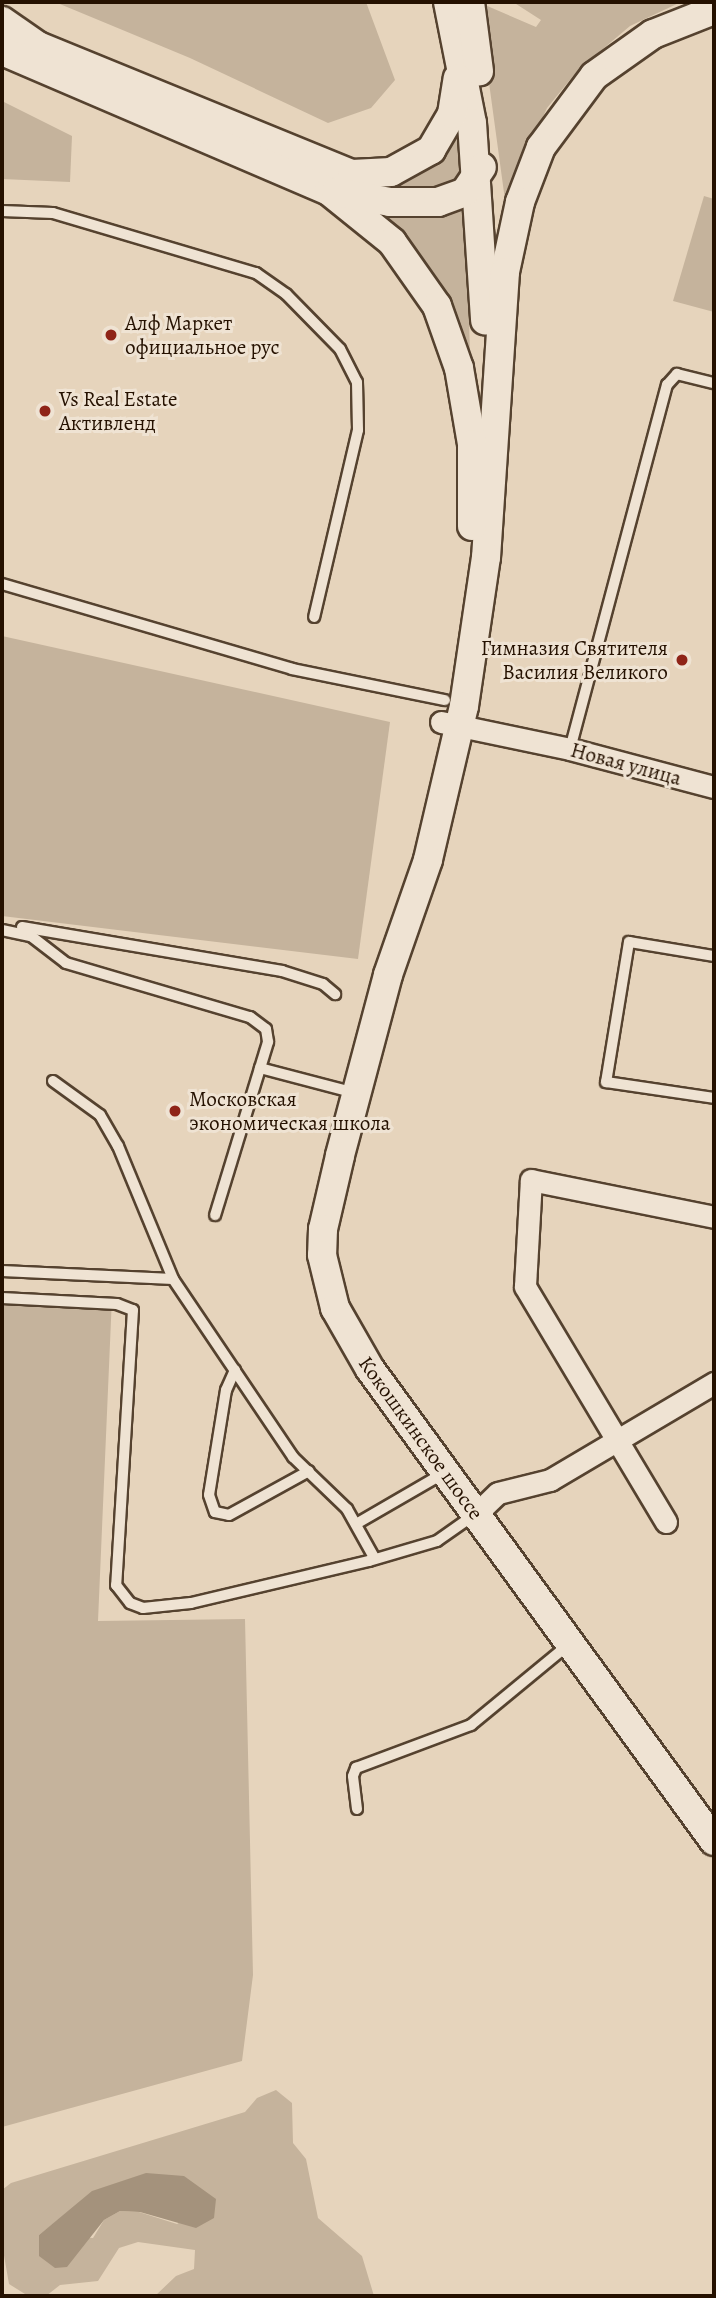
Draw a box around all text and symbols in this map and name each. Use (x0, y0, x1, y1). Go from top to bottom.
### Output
place label: Алф Маркет официальное рус (125, 310, 280, 360)
marker: Алф Маркет официальное рус (103, 327, 119, 343)
place label: Vs Real Estate Активленд (59, 386, 178, 436)
marker: Vs Real Estate Активленд (37, 403, 53, 419)
place label: Гимназия Святителя Василия Великого (481, 635, 668, 685)
marker: Гимназия Святителя Василия Великого (674, 652, 690, 668)
street label: Новая улица (568, 737, 684, 791)
place label: Московская экономическая школа (189, 1086, 391, 1136)
marker: Московская экономическая школа (167, 1103, 183, 1119)
street label: Кокошкинское шоссе (353, 1351, 489, 1525)

